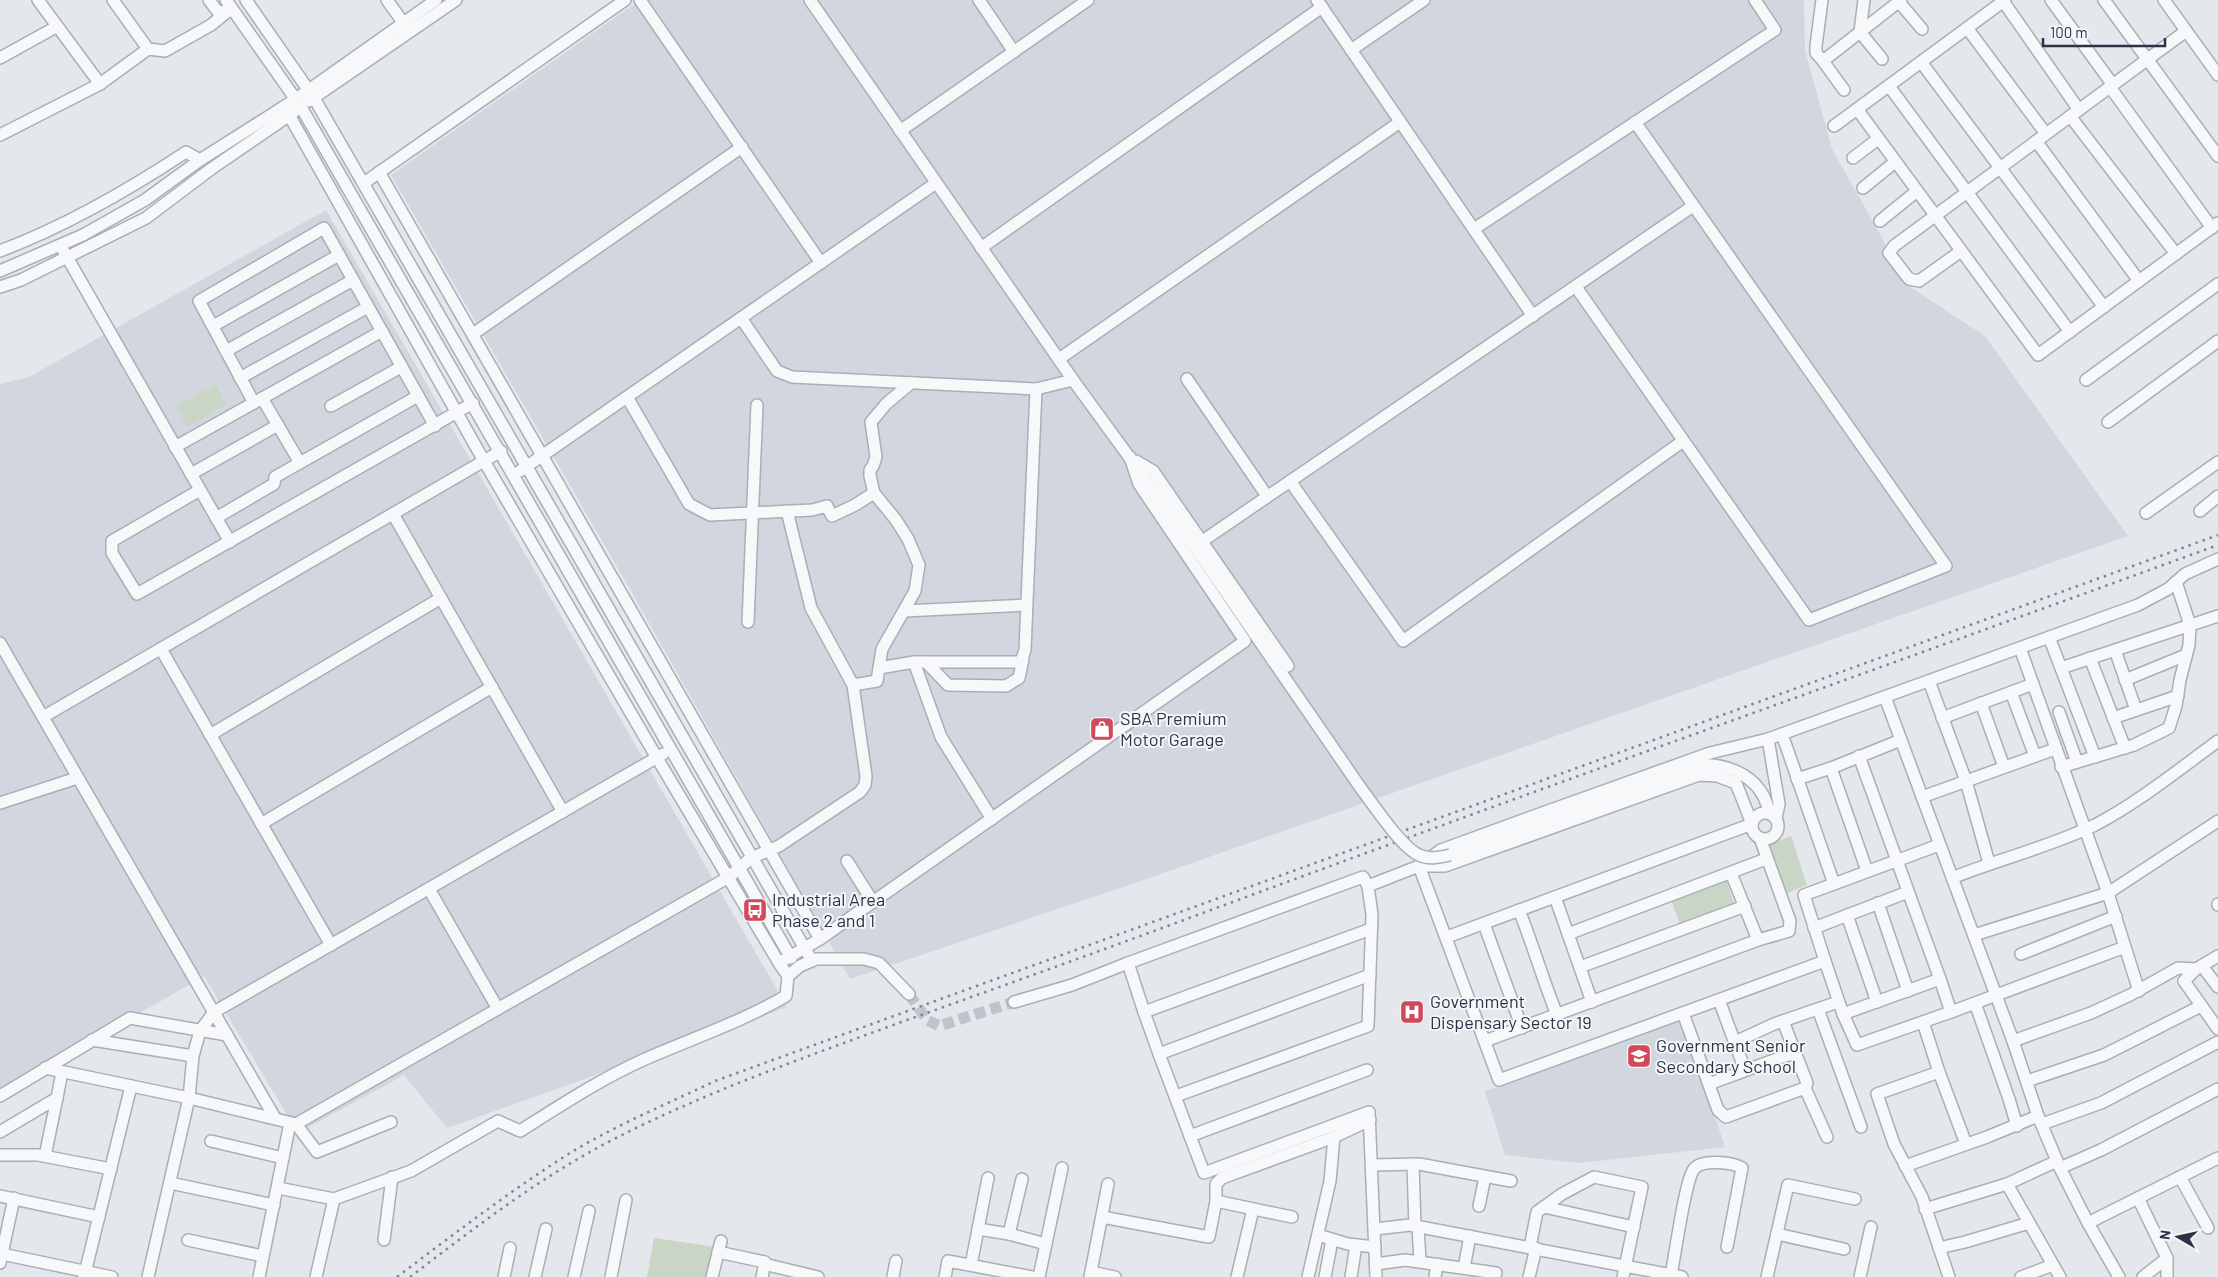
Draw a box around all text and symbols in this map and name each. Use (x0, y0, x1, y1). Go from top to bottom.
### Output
scale bar (2043, 15, 2166, 47)
text: 100 m (2050, 23, 2088, 41)
place label: SBA Premium Motor Garage (1120, 707, 1227, 750)
shop icon: SBA Premium Motor Garage (1089, 716, 1115, 742)
place label: Industrial Area Phase 2 and 1 (772, 888, 885, 931)
bus stop icon: Industrial Area Phase 2 and 1 (742, 897, 768, 923)
place label: Government Dispensary Sector 19 (1430, 990, 1592, 1033)
hospital icon: Government Dispensary Sector 19 (1399, 999, 1425, 1025)
place label: Government Senior Secondary School (1656, 1034, 1806, 1077)
school or university icon: Government Senior Secondary School (1626, 1043, 1652, 1069)
north arrow (2153, 1212, 2203, 1262)
text: N (2156, 1229, 2174, 1241)

